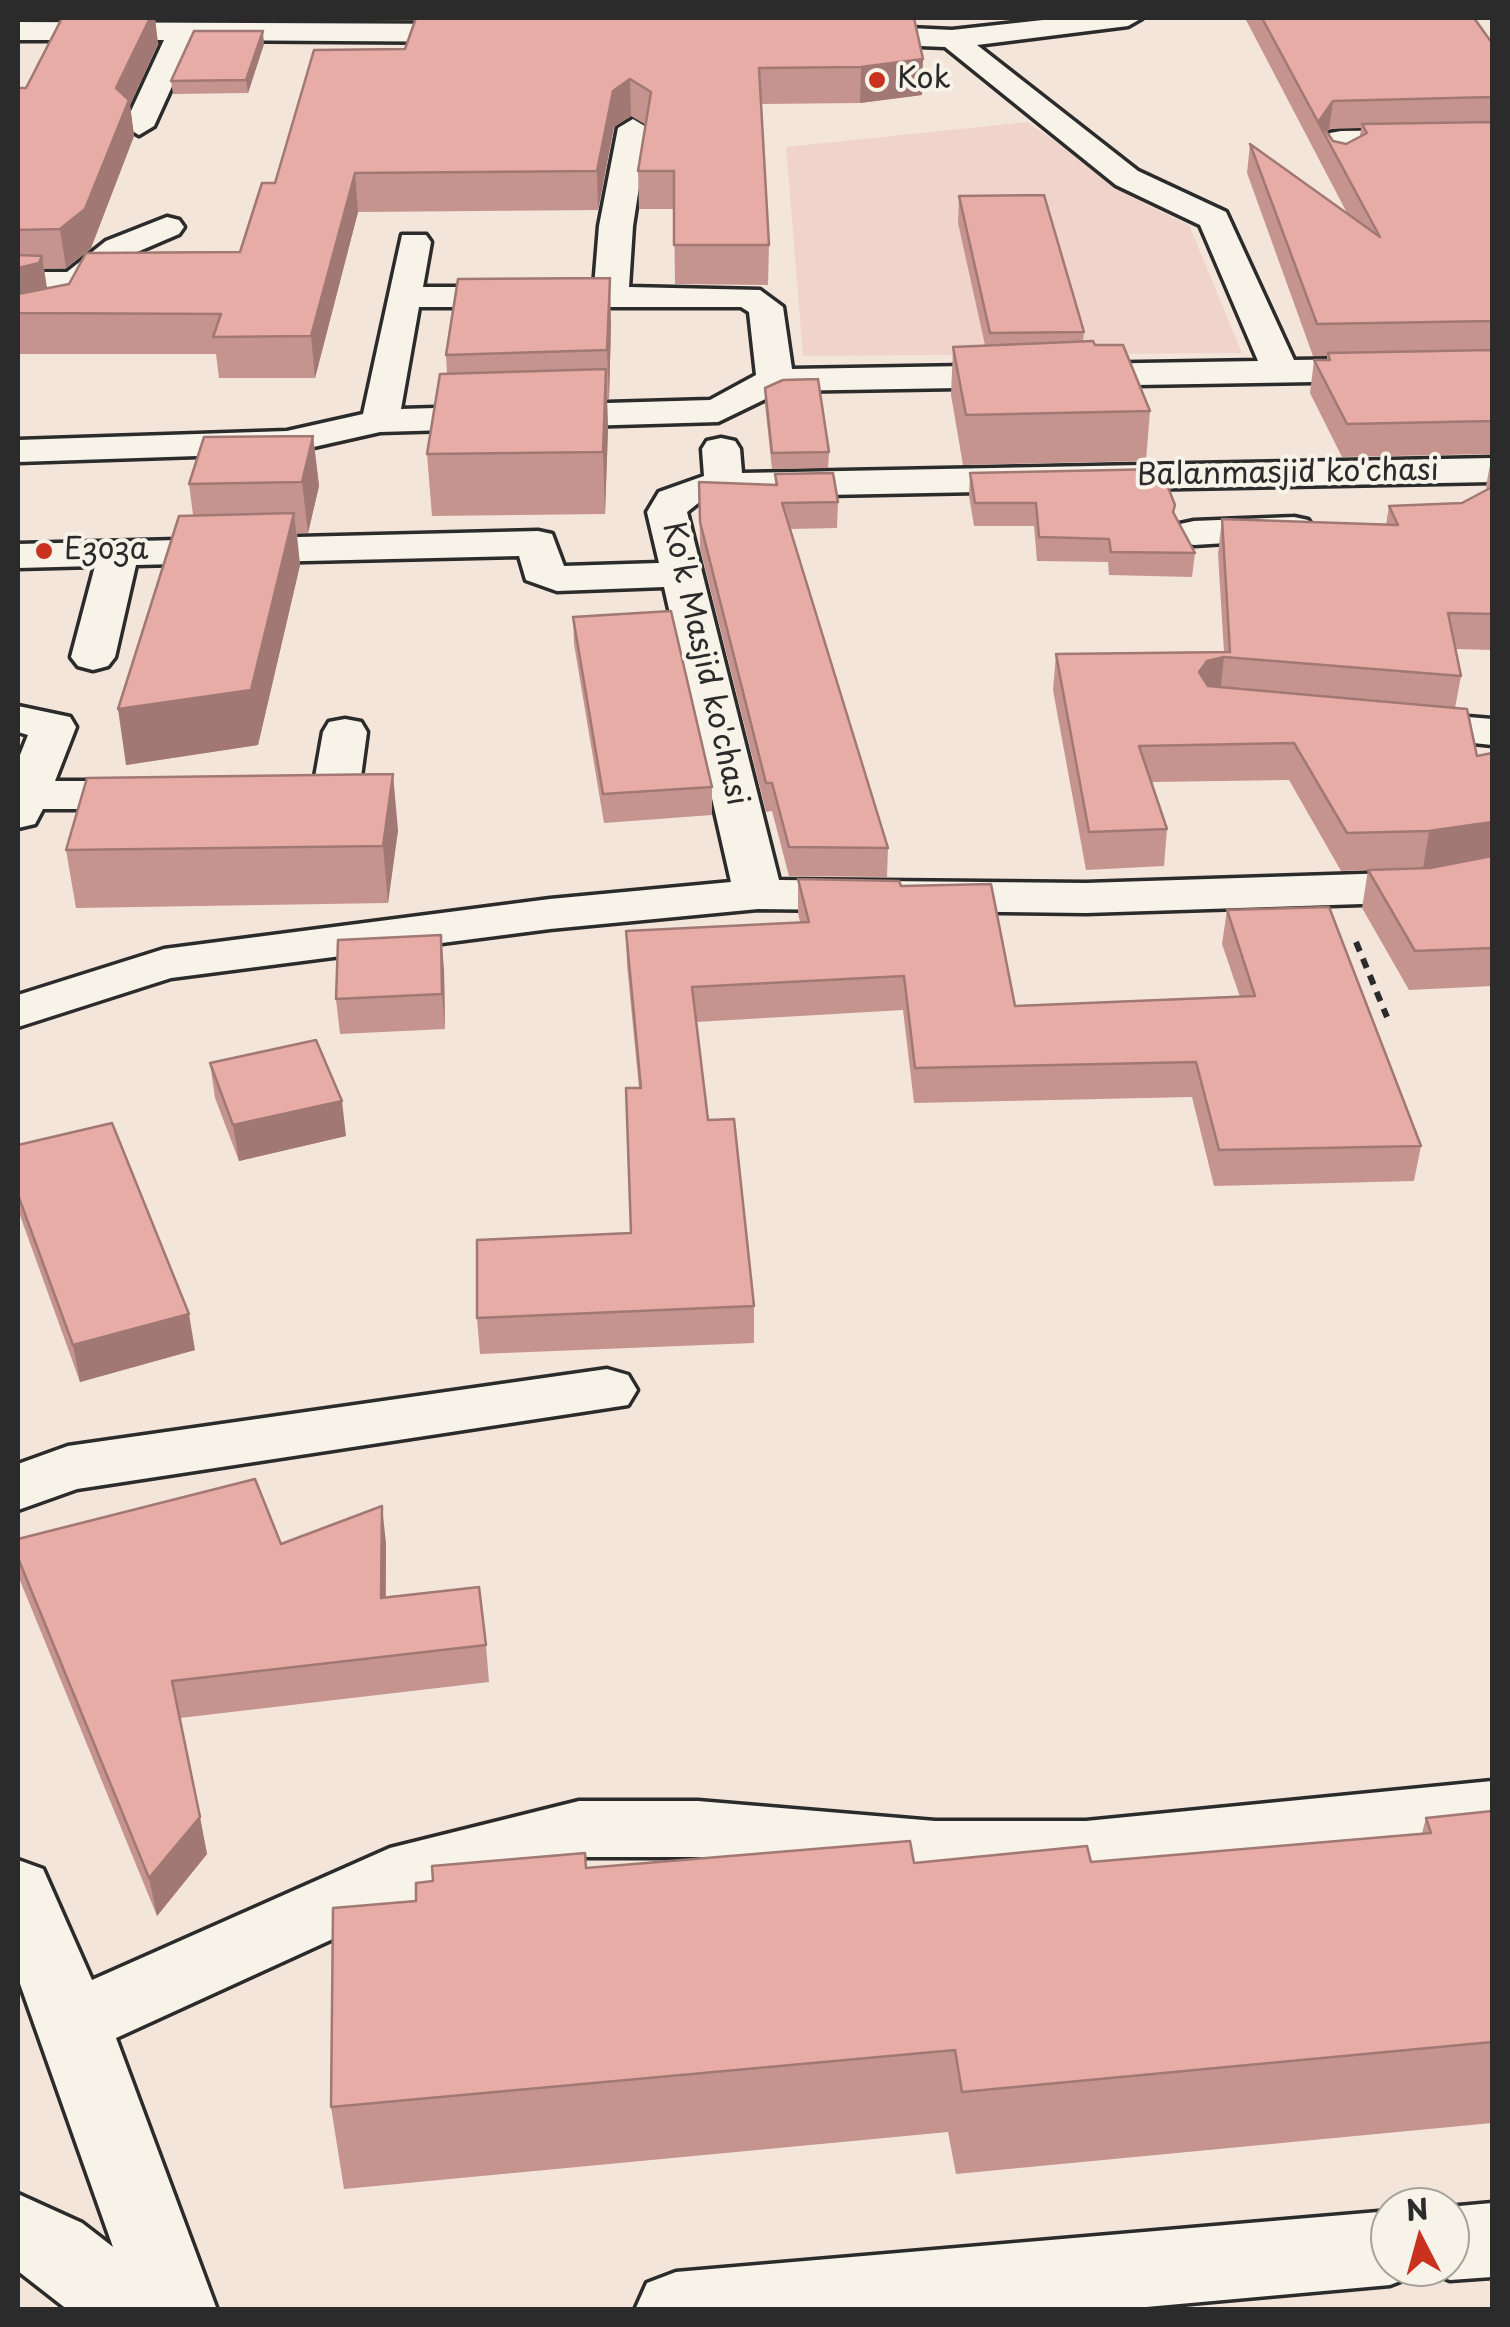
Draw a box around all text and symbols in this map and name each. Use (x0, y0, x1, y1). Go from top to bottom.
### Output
place label: Kok (897, 62, 951, 98)
marker: Kok (866, 69, 888, 91)
street label: Balanmasjid ko'chasi (1137, 453, 1439, 495)
street label: Ko'k Masjid ko'chasi (654, 519, 754, 809)
place label: Езоза (64, 533, 148, 569)
marker: Езоза (33, 540, 55, 562)
text: N (1404, 2186, 1430, 2231)
north arrow (1370, 2187, 1470, 2287)

